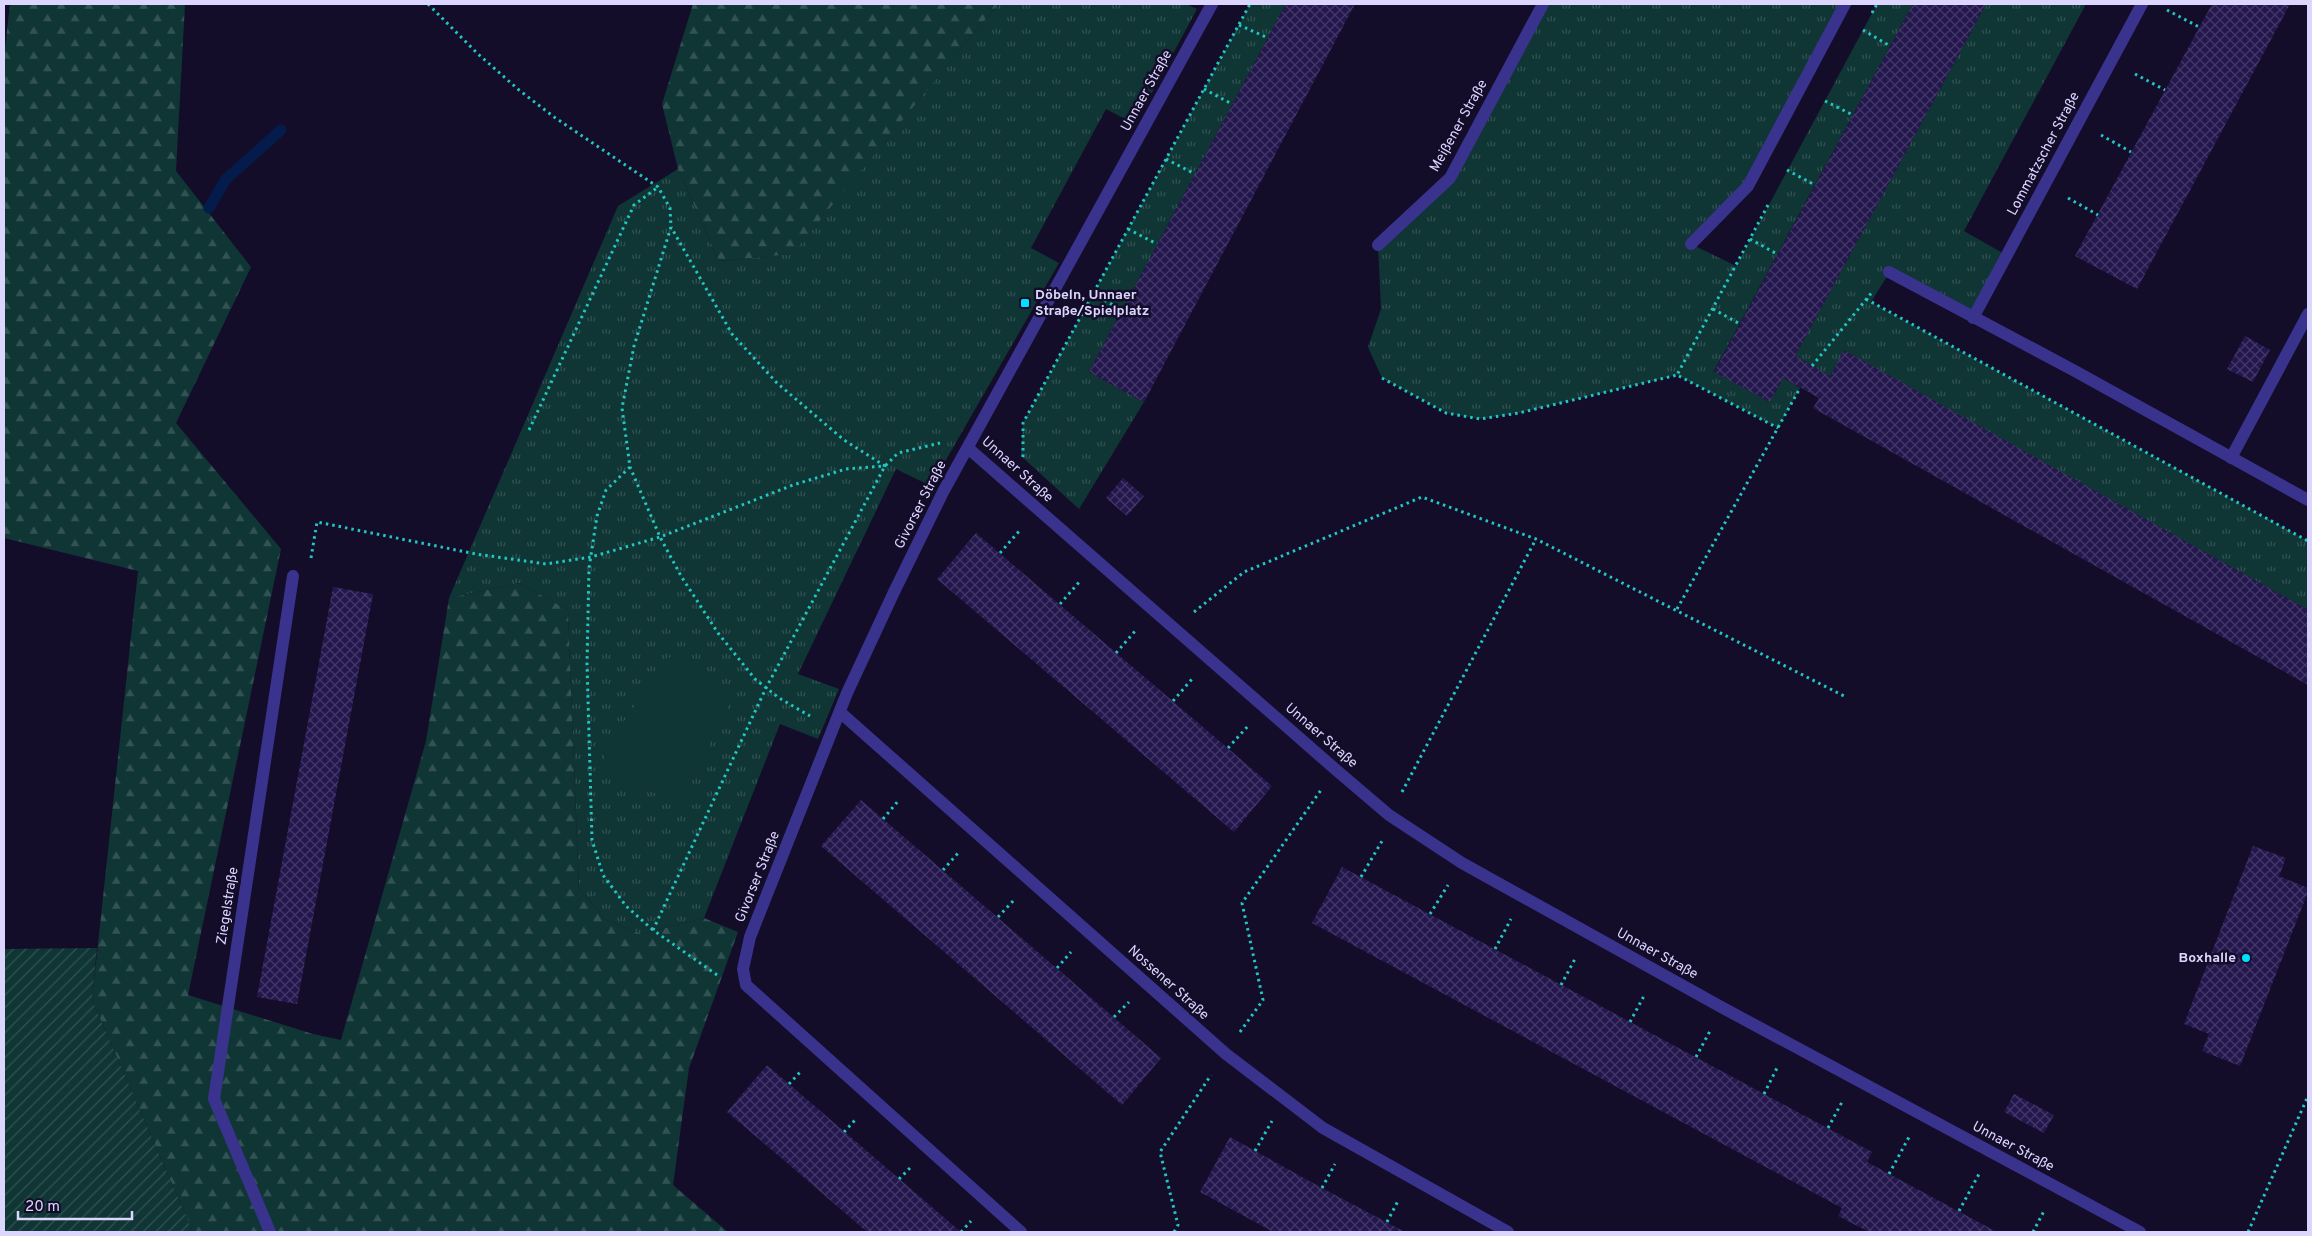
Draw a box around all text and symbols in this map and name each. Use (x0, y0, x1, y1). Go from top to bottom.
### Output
street label: Unnaer Straße (1118, 47, 1176, 135)
street label: Meißener Straße (1427, 77, 1491, 175)
street label: Lommatzscher Straße (2004, 89, 2084, 219)
place label: Döbeln, Unnaer Straße/Spielplatz (1035, 287, 1149, 320)
marker: Döbeln, Unnaer Straße/Spielplatz (1019, 297, 1031, 309)
street label: Unnaer Straße (978, 433, 1056, 507)
street label: Givorser Straße (891, 458, 951, 552)
street label: Unnaer Straße (1281, 700, 1361, 772)
street label: Givorser Straße (732, 829, 784, 925)
street label: Ziegelstraße (213, 866, 243, 946)
street label: Unnaer Straße (1613, 925, 1701, 983)
street label: Nossener Straße (1124, 942, 1212, 1024)
place label: Boxhalle (2178, 950, 2236, 967)
marker: Boxhalle (2240, 952, 2252, 964)
street label: Unnaer Straße (1969, 1118, 2057, 1176)
scale bar (18, 1188, 131, 1220)
text: 20 m (25, 1198, 60, 1217)

